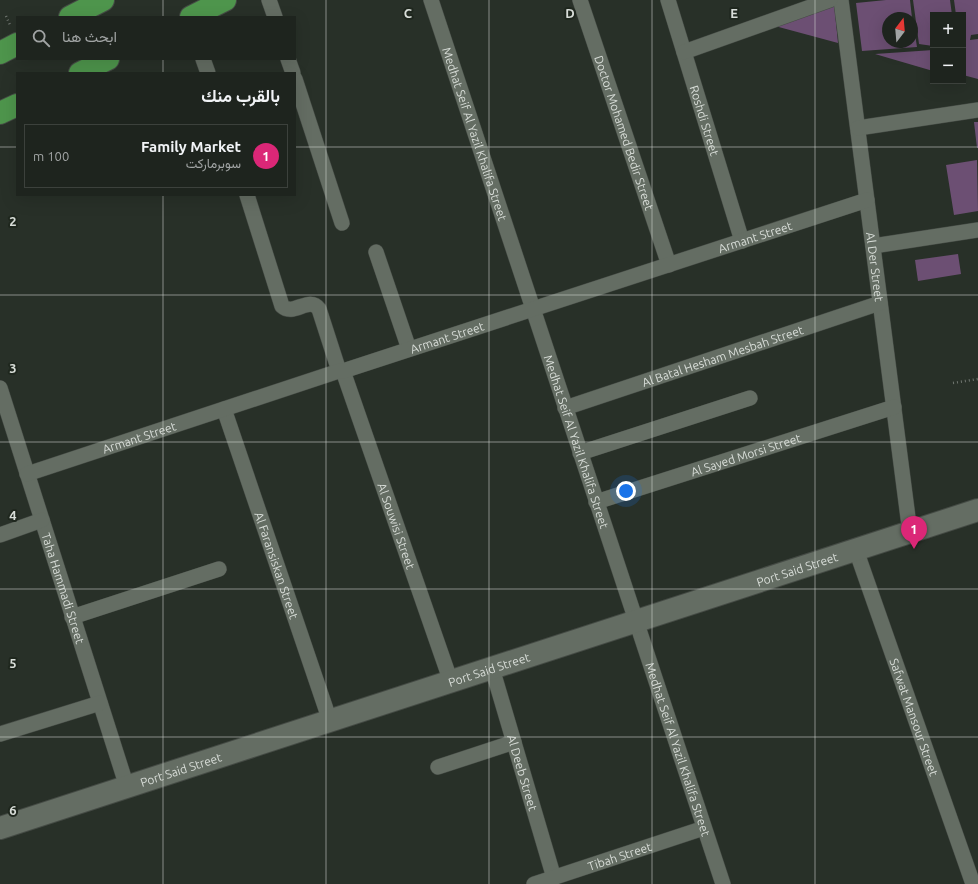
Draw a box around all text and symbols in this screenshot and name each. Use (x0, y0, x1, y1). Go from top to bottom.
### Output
text: C (404, 6, 413, 20)
text: D (565, 6, 575, 20)
text: E (730, 6, 738, 20)
north arrow (882, 12, 918, 48)
map controls (930, 12, 966, 84)
button: + (930, 12, 966, 48)
search box (16, 16, 296, 60)
icon: search (30, 27, 52, 49)
text: ابحث هنا (62, 28, 117, 45)
street label: Medhat Seif Al Yazil Khalifa Street (441, 45, 510, 223)
button: − (930, 48, 966, 84)
street label: Doctor Mohamed Bedir Street (593, 54, 657, 212)
street label: Roshdi Street (688, 84, 722, 157)
text: بالقرب منك (201, 86, 280, 105)
text: Family Market (141, 138, 241, 155)
text: 100 m (33, 149, 69, 163)
text: 1 (262, 149, 270, 163)
text: سوبرماركت (186, 156, 241, 170)
text: 2 (9, 214, 17, 228)
street label: Armant Street (717, 218, 794, 255)
street label: Al Der Street (865, 231, 886, 302)
street label: Armant Street (409, 319, 486, 355)
street label: Al Batal Hesham Mesbah Street (640, 322, 805, 388)
street label: Medhat Seif Al Yazil Khalifa Street (542, 353, 612, 530)
text: 3 (9, 361, 17, 375)
street label: Armant Street (101, 419, 178, 455)
street label: Al Sayed Morsi Street (689, 431, 803, 478)
street label: Al Souwisi Street (376, 481, 418, 571)
your location (616, 481, 636, 501)
text: 4 (9, 508, 17, 522)
street label: Al Faransiskan Street (253, 510, 301, 621)
pin: 1 (901, 516, 927, 549)
street label: Taha Hammadi Street (40, 531, 88, 646)
street label: Port Said Street (755, 549, 840, 588)
street label: Port Said Street (446, 650, 531, 688)
text: 5 (9, 656, 17, 670)
street label: Safwat Mansour Street (888, 657, 941, 778)
street label: Medhat Seif Al Yazil Khalifa Street (644, 661, 713, 838)
street label: Al Deeb Street (505, 733, 540, 812)
street label: Port Said Street (138, 750, 223, 789)
text: 6 (9, 803, 17, 817)
street label: Tibah Street (586, 839, 653, 872)

